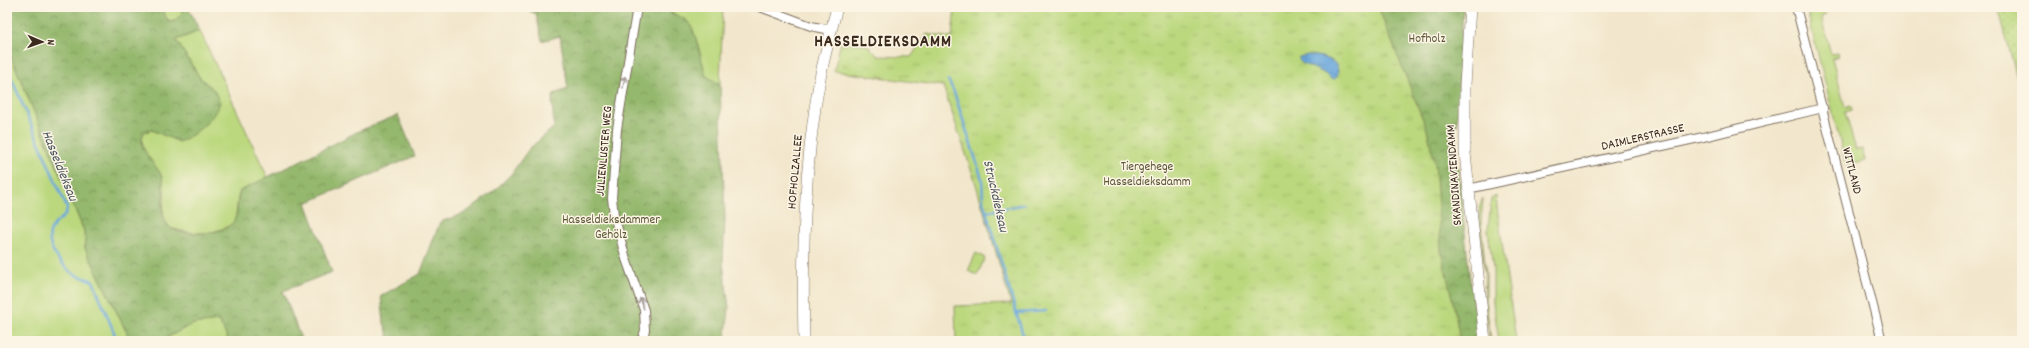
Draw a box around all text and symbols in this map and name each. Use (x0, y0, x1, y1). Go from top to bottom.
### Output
north arrow (22, 22, 62, 62)
park label: Hofholz (1409, 30, 1445, 49)
district label: HASSELDIEKSDAMM (814, 31, 952, 55)
text: N (42, 39, 58, 46)
one-way arrow (620, 75, 628, 88)
street label: JULIENLUSTER WEG (592, 105, 618, 197)
street label: DAIMLERSTRASSE (1600, 119, 1687, 157)
street label: SKANDINAVIENDAMM (1442, 124, 1468, 226)
water label: Hasseldieksau (36, 128, 83, 205)
street label: HOFHOLZALLEE (783, 134, 809, 210)
street label: WITTLAND (1836, 146, 1866, 197)
water label: Struckdieksau (977, 158, 1013, 235)
park label: Tiergehege Hasseldieksdamm (1103, 158, 1191, 192)
park label: Hasseldieksdammer Gehölz (562, 211, 660, 245)
one-way arrow (638, 297, 645, 310)

